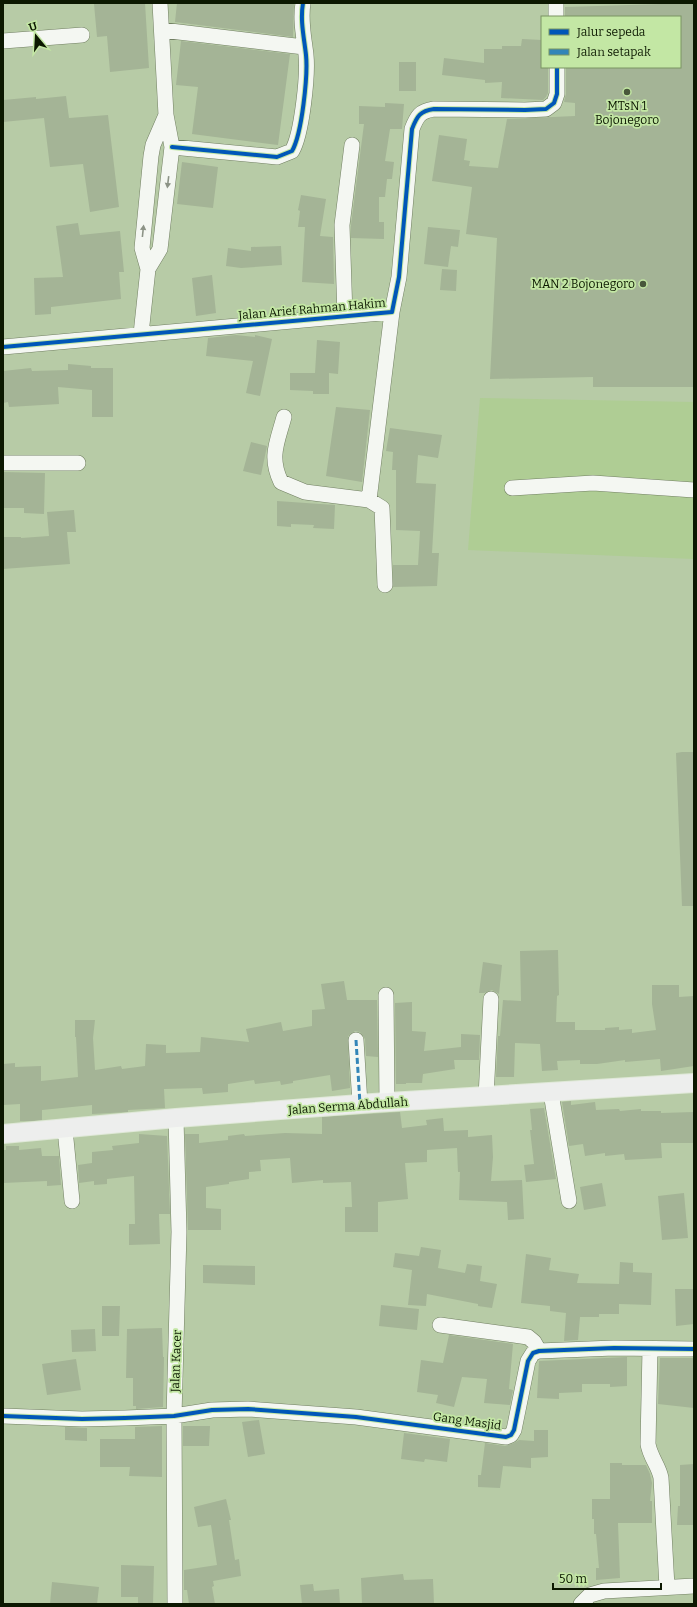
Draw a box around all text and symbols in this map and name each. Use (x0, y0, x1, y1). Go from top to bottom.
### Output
north arrow (16, 16, 56, 56)
legend (541, 16, 681, 68)
text: U (27, 20, 39, 34)
text: Jalur sepeda (576, 25, 646, 39)
text: Jalan setapak (576, 45, 651, 59)
marker: MTsN 1 Bojonegoro (622, 87, 632, 97)
place label: MTsN 1 Bojonegoro (595, 99, 659, 127)
one-way arrow (165, 176, 171, 188)
one-way arrow (140, 225, 147, 237)
place label: MAN 2 Bojonegoro (532, 277, 635, 291)
marker: MAN 2 Bojonegoro (638, 279, 648, 289)
street label: Jalan Arief Rahman Hakim (237, 296, 387, 322)
street label: Jalan Serma Abdullah (287, 1095, 409, 1117)
street label: Jalan Kacer (168, 1329, 184, 1393)
street label: Gang Masjid (432, 1409, 502, 1433)
scale bar (553, 1565, 661, 1591)
text: 50 m (559, 1572, 588, 1586)

